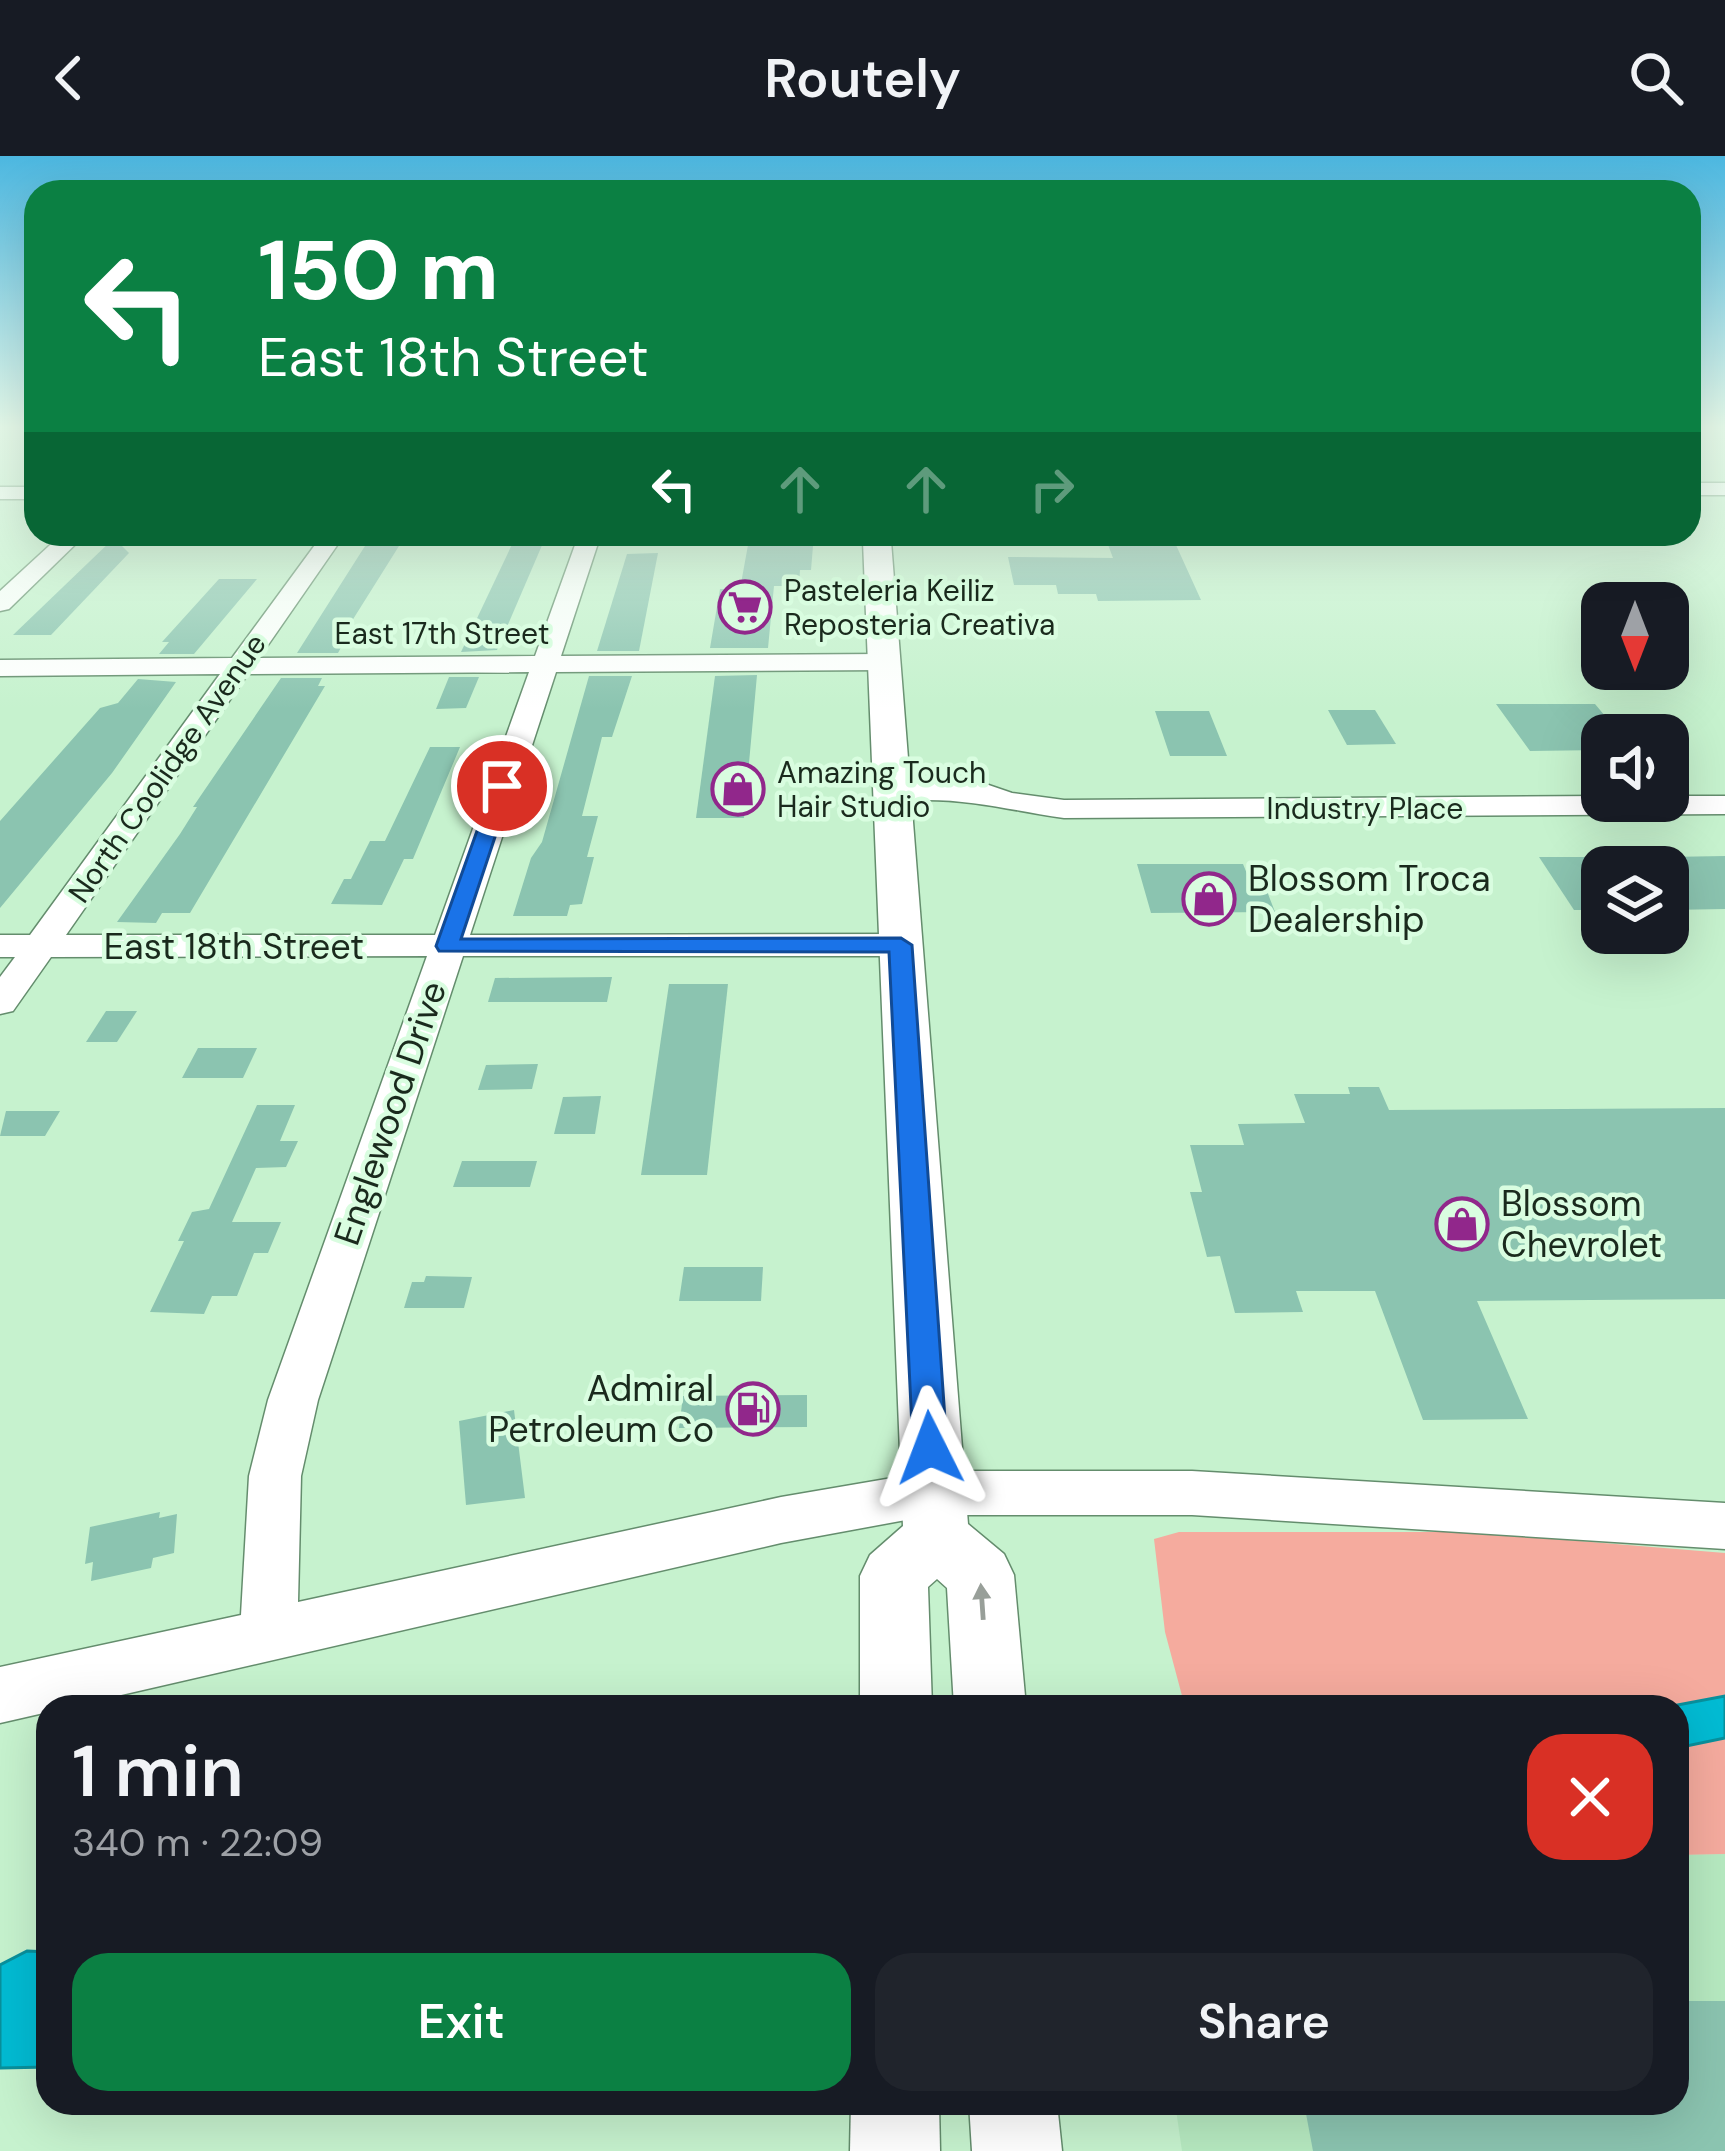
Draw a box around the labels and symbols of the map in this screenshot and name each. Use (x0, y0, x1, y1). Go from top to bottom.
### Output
place label: Pasteleria Keiliz Reposteria Creativa (784, 571, 1055, 644)
supermarket icon: Pasteleria Keiliz Reposteria Creativa (717, 579, 773, 635)
north arrow (1581, 582, 1689, 690)
street label: East 17th Street (335, 614, 549, 653)
street label: North Coolidge Avenue (59, 626, 275, 910)
pin (451, 735, 553, 837)
place label: Amazing Touch Hair Studio (777, 753, 986, 826)
shop icon: Amazing Touch Hair Studio (710, 761, 766, 817)
street label: Industry Place (1267, 789, 1463, 828)
place label: Blossom Troca Dealership (1248, 855, 1491, 943)
shop icon: Blossom Troca Dealership (1181, 871, 1237, 927)
street label: East 18th Street (104, 923, 364, 970)
street label: Englewood Drive (323, 975, 457, 1251)
place label: Blossom Chevrolet (1501, 1180, 1662, 1268)
shop icon: Blossom Chevrolet (1434, 1196, 1490, 1252)
place label: Admiral Petroleum Co (488, 1365, 714, 1453)
fuel station icon: Admiral Petroleum Co (725, 1381, 781, 1437)
position arrow (867, 1385, 993, 1511)
one-way arrow (973, 1583, 992, 1620)

